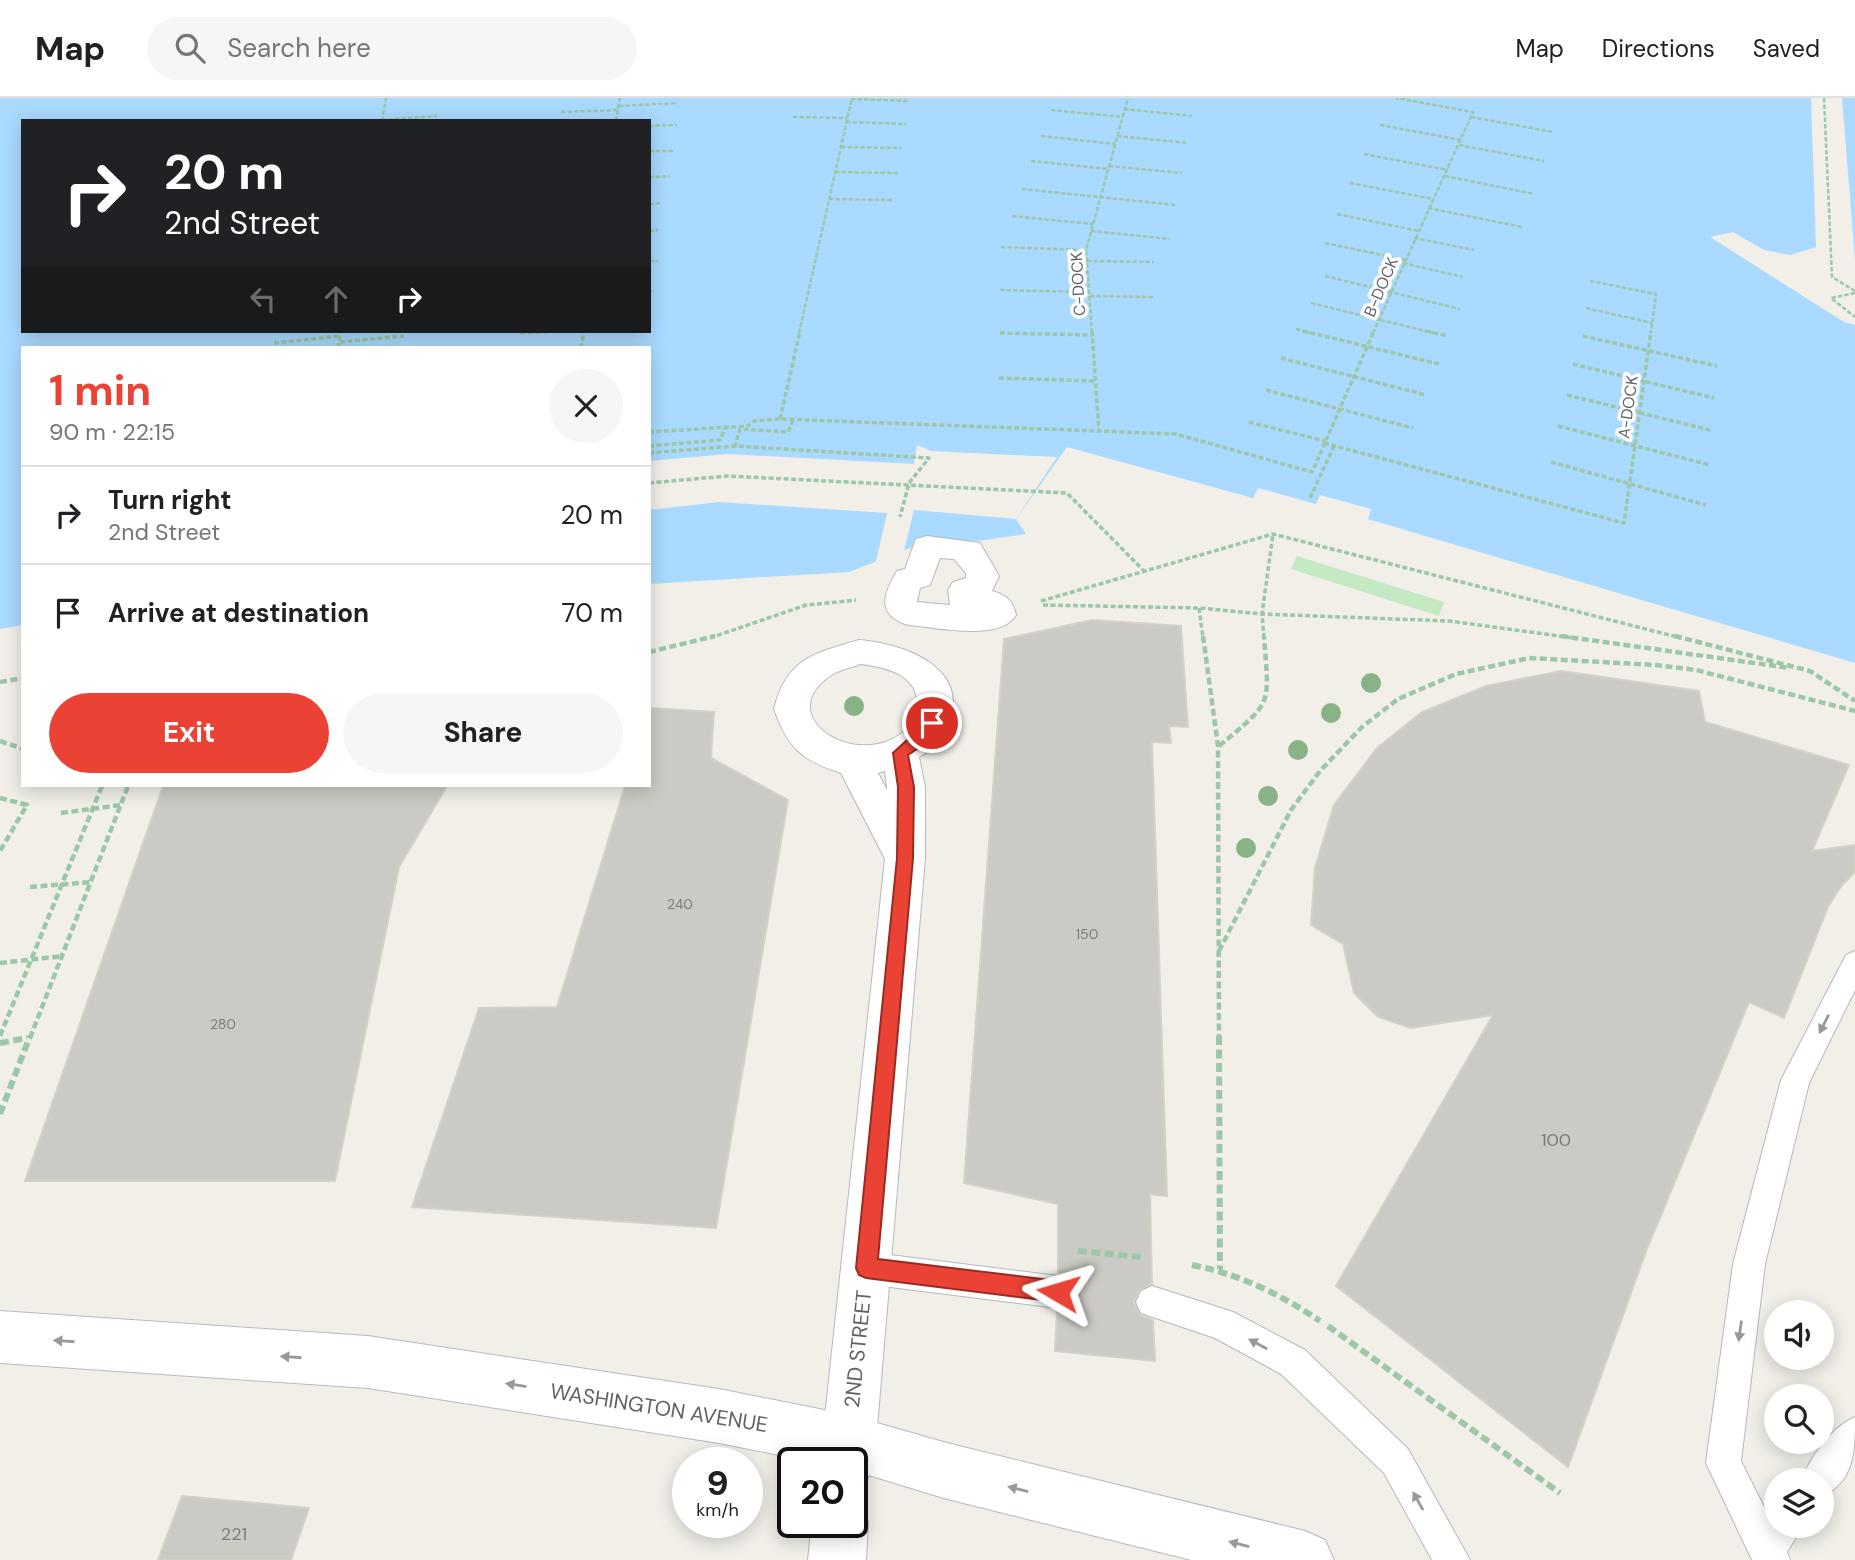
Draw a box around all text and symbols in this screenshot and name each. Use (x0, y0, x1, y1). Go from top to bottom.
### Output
search box (147, 17, 637, 80)
text: Map (35, 27, 105, 70)
icon: search (171, 29, 209, 67)
text: Search here (227, 31, 371, 65)
text: Map (1516, 33, 1564, 64)
text: Directions (1602, 33, 1715, 64)
text: Saved (1753, 33, 1820, 64)
text: 20 m (164, 140, 284, 204)
icon: right (49, 147, 140, 238)
text: 2nd Street (164, 202, 320, 244)
street label: C-DOCK (1066, 251, 1090, 317)
street label: B-DOCK (1359, 254, 1403, 320)
icon: left (244, 280, 282, 318)
icon: ahead (317, 280, 355, 318)
icon: right (390, 280, 428, 318)
text: 1 min (49, 363, 151, 418)
button: close (549, 369, 623, 443)
street label: A-DOCK (1613, 374, 1643, 440)
text: 90 m · 22:15 (49, 417, 175, 447)
text: Turn right (108, 483, 232, 517)
icon: right (49, 496, 87, 534)
text: 20 m (560, 498, 623, 532)
text: 2nd Street (108, 517, 220, 547)
icon: arrive (49, 594, 87, 632)
text: Arrive at destination (108, 596, 369, 630)
text: 70 m (562, 596, 623, 630)
button: Exit (49, 693, 329, 773)
button: Share (343, 693, 623, 773)
pin (902, 693, 962, 753)
icon: arrive (913, 704, 951, 742)
house number: 240 (667, 895, 693, 913)
house number: 150 (1076, 925, 1098, 943)
one-way arrow (1818, 1014, 1829, 1034)
house number: 280 (210, 1015, 236, 1033)
house number: 100 (1541, 1128, 1571, 1152)
position arrow (1021, 1255, 1095, 1329)
street label: 2ND STREET (838, 1289, 878, 1409)
map controls (1764, 1300, 1834, 1538)
button: sound (1764, 1300, 1834, 1370)
one-way arrow (1735, 1320, 1746, 1342)
one-way arrow (52, 1335, 74, 1346)
one-way arrow (1248, 1338, 1268, 1350)
one-way arrow (279, 1351, 301, 1362)
street label: WASHINGTON AVENUE (548, 1377, 770, 1439)
one-way arrow (505, 1379, 527, 1390)
button: search (1764, 1384, 1834, 1454)
speed limit sign: 20 (777, 1447, 868, 1538)
text: 9 (706, 1460, 729, 1506)
button: layers (1764, 1468, 1834, 1538)
one-way arrow (1007, 1483, 1029, 1494)
one-way arrow (1412, 1491, 1424, 1510)
text: km/h (696, 1498, 739, 1522)
house number: 221 (221, 1522, 247, 1546)
one-way arrow (1228, 1538, 1250, 1549)

